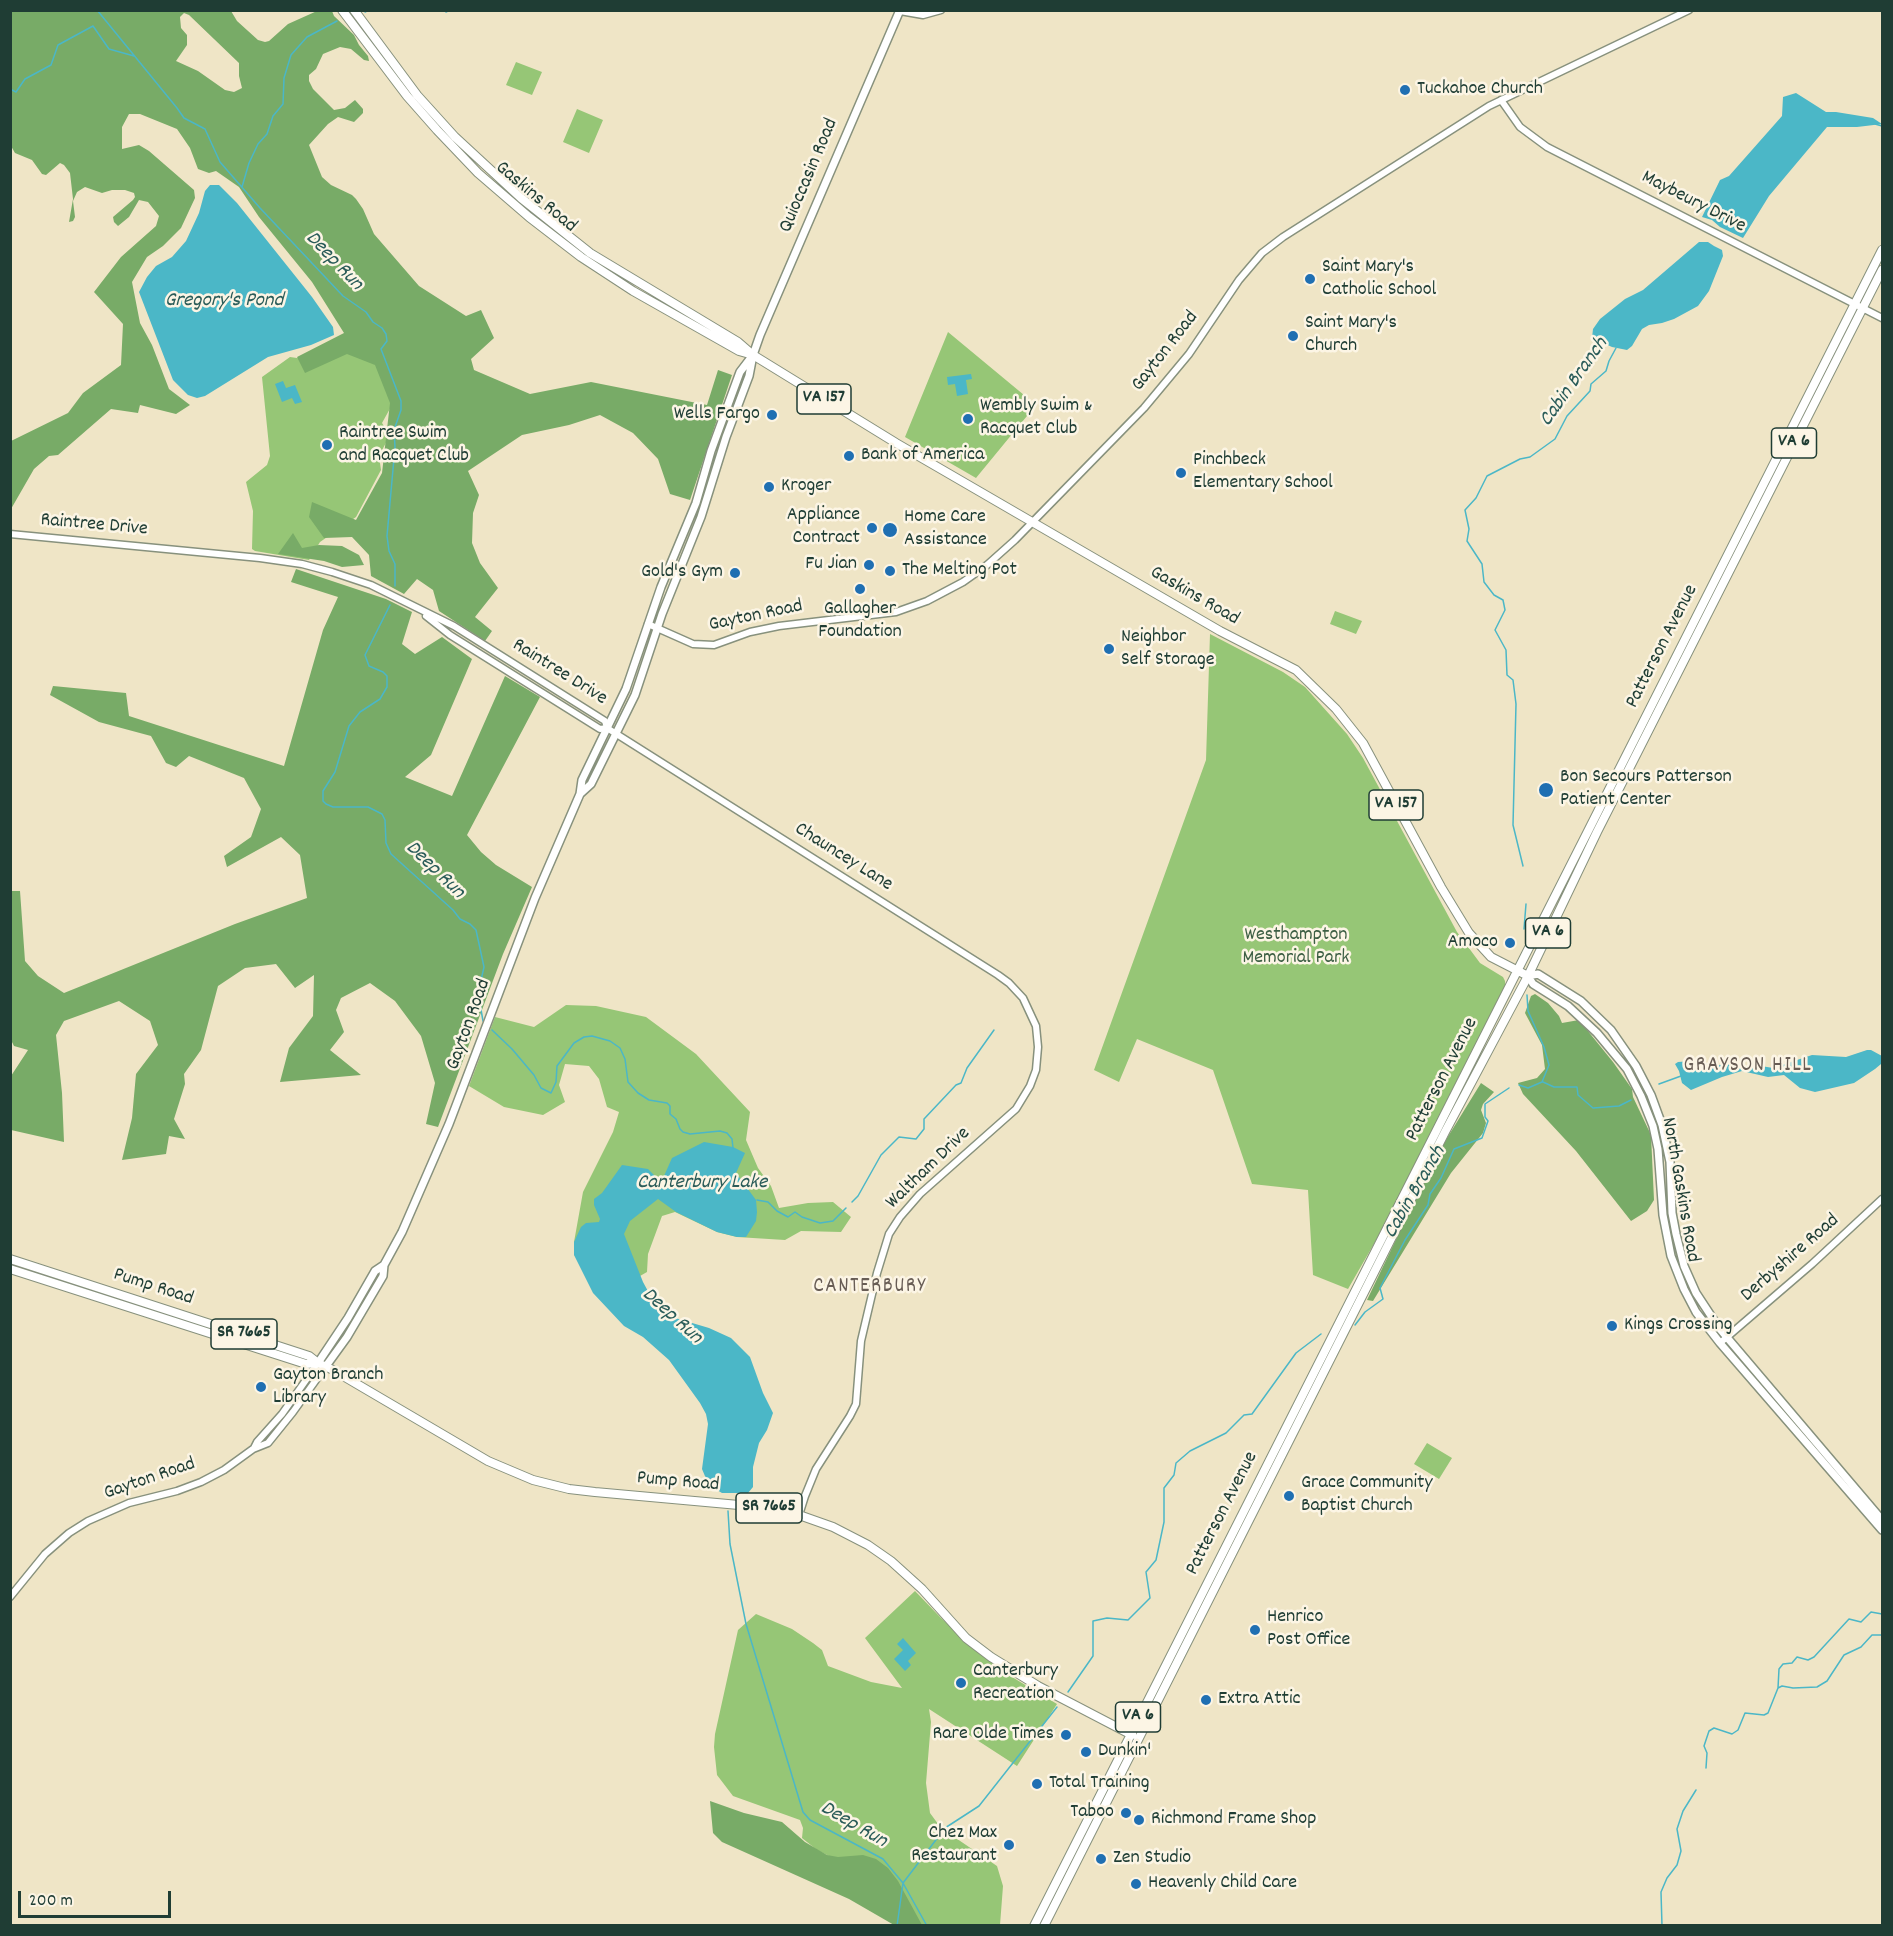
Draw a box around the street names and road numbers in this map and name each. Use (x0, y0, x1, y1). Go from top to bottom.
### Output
street label: Quioccasin Road (775, 115, 845, 237)
street label: Gaskins Road (489, 157, 581, 239)
street label: Maybeury Drive (1637, 166, 1749, 240)
street label: Gayton Road (1127, 307, 1205, 397)
road number: VA 157 (797, 384, 851, 414)
road number: VA 6 (1772, 428, 1816, 458)
street label: Raintree Drive (39, 509, 149, 543)
street label: Gaskins Road (1145, 562, 1243, 632)
street label: Patterson Avenue (1622, 581, 1704, 713)
street label: Gayton Road (707, 595, 805, 639)
street label: Raintree Drive (507, 634, 611, 712)
road number: VA 157 (1369, 790, 1423, 820)
street label: Chauncey Lane (789, 818, 897, 898)
road number: VA 6 (1526, 918, 1570, 948)
street label: Gayton Road (442, 976, 498, 1074)
street label: Patterson Avenue (1402, 1014, 1484, 1146)
street label: North Gaskins Road (1654, 1116, 1704, 1264)
street label: Waltham Drive (882, 1123, 976, 1215)
street label: Derbyshire Road (1737, 1210, 1845, 1308)
street label: Pump Road (110, 1264, 196, 1312)
road number: SR 7665 (211, 1319, 277, 1349)
street label: Patterson Avenue (1182, 1448, 1264, 1580)
street label: Gayton Road (101, 1453, 199, 1507)
street label: Pump Road (636, 1467, 720, 1499)
road number: SR 7665 (736, 1493, 802, 1523)
road number: VA 6 (1116, 1702, 1160, 1732)

